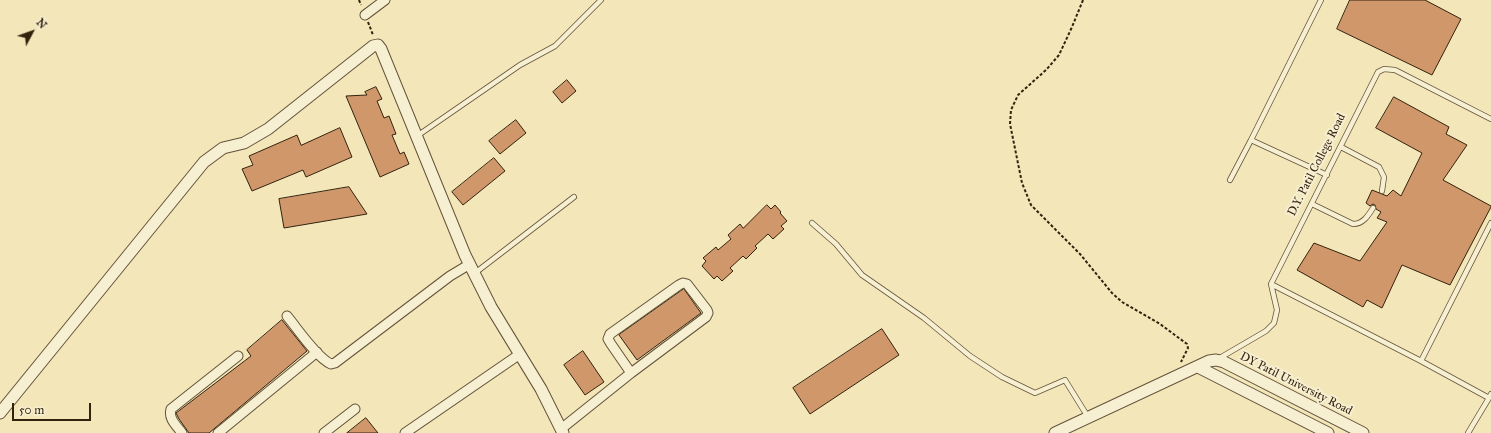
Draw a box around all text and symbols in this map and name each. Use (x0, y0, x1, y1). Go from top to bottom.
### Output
north arrow (12, 12, 52, 52)
text: N (33, 16, 49, 32)
street label: D.Y. Patil College Road (1285, 111, 1349, 219)
street label: DY Patil University Road (1237, 349, 1355, 419)
scale bar (14, 395, 93, 421)
text: 50 m (19, 403, 44, 417)

